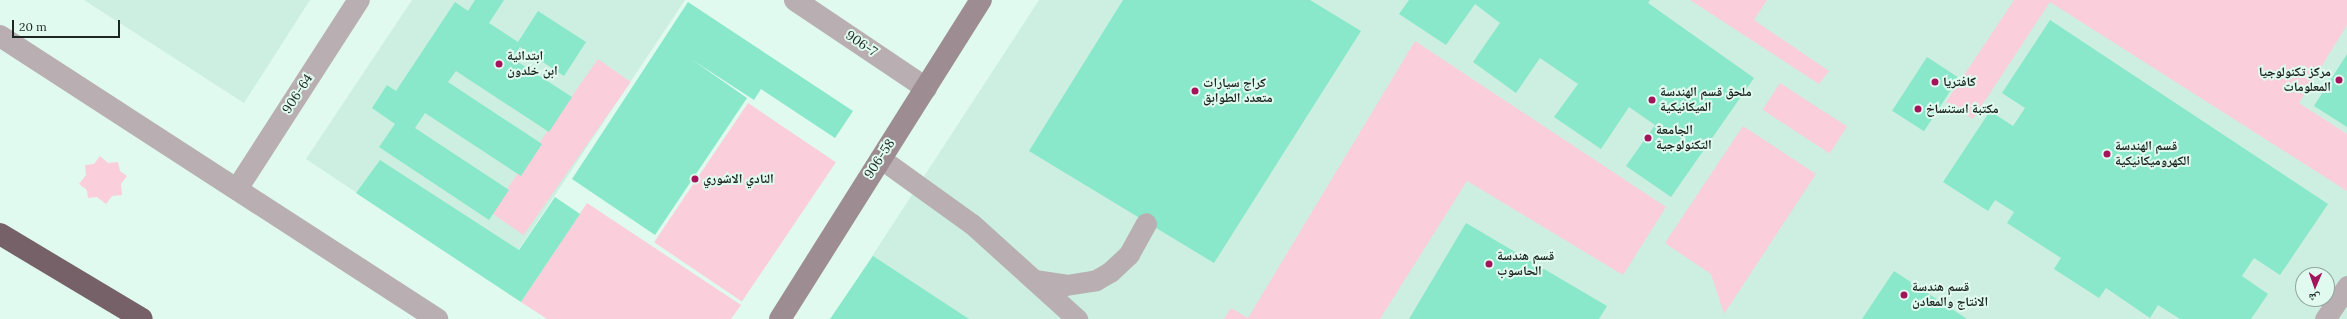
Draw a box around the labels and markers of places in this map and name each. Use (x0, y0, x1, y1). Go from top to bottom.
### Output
place label: ابتدائية ابن خلدون (507, 49, 558, 80)
marker: ابتدائية ابن خلدون (494, 59, 504, 69)
place label: مركز تكنولوجيا المعلومات (2259, 65, 2331, 96)
place label: كافتريا (1943, 74, 1976, 90)
marker: مركز تكنولوجيا المعلومات (2334, 75, 2344, 85)
place label: كراج سيارات متعدد الطوابق (1203, 76, 1273, 107)
marker: كافتريا (1930, 77, 1940, 87)
place label: ملحق قسم الهندسة الميكانيكية (1660, 85, 1752, 116)
marker: كراج سيارات متعدد الطوابق (1190, 86, 1200, 96)
marker: ملحق قسم الهندسة الميكانيكية (1647, 95, 1657, 105)
place label: مكتبة استنساخ (1926, 101, 1999, 117)
marker: مكتبة استنساخ (1913, 104, 1923, 114)
place label: الجامعة التكنولوجية (1656, 123, 1712, 154)
marker: الجامعة التكنولوجية (1643, 133, 1653, 143)
place label: قسم الهندسة الكهروميكانيكية (2115, 139, 2190, 170)
marker: قسم الهندسة الكهروميكانيكية (2102, 149, 2112, 159)
place label: النادي الاشوري (703, 171, 774, 187)
marker: النادي الاشوري (690, 174, 700, 184)
place label: قسم هندسة الحاسوب (1497, 249, 1554, 280)
marker: قسم هندسة الحاسوب (1484, 259, 1494, 269)
place label: قسم هندسة الانتاج والمعادن (1912, 280, 1988, 311)
marker: قسم هندسة الانتاج والمعادن (1899, 290, 1909, 300)

